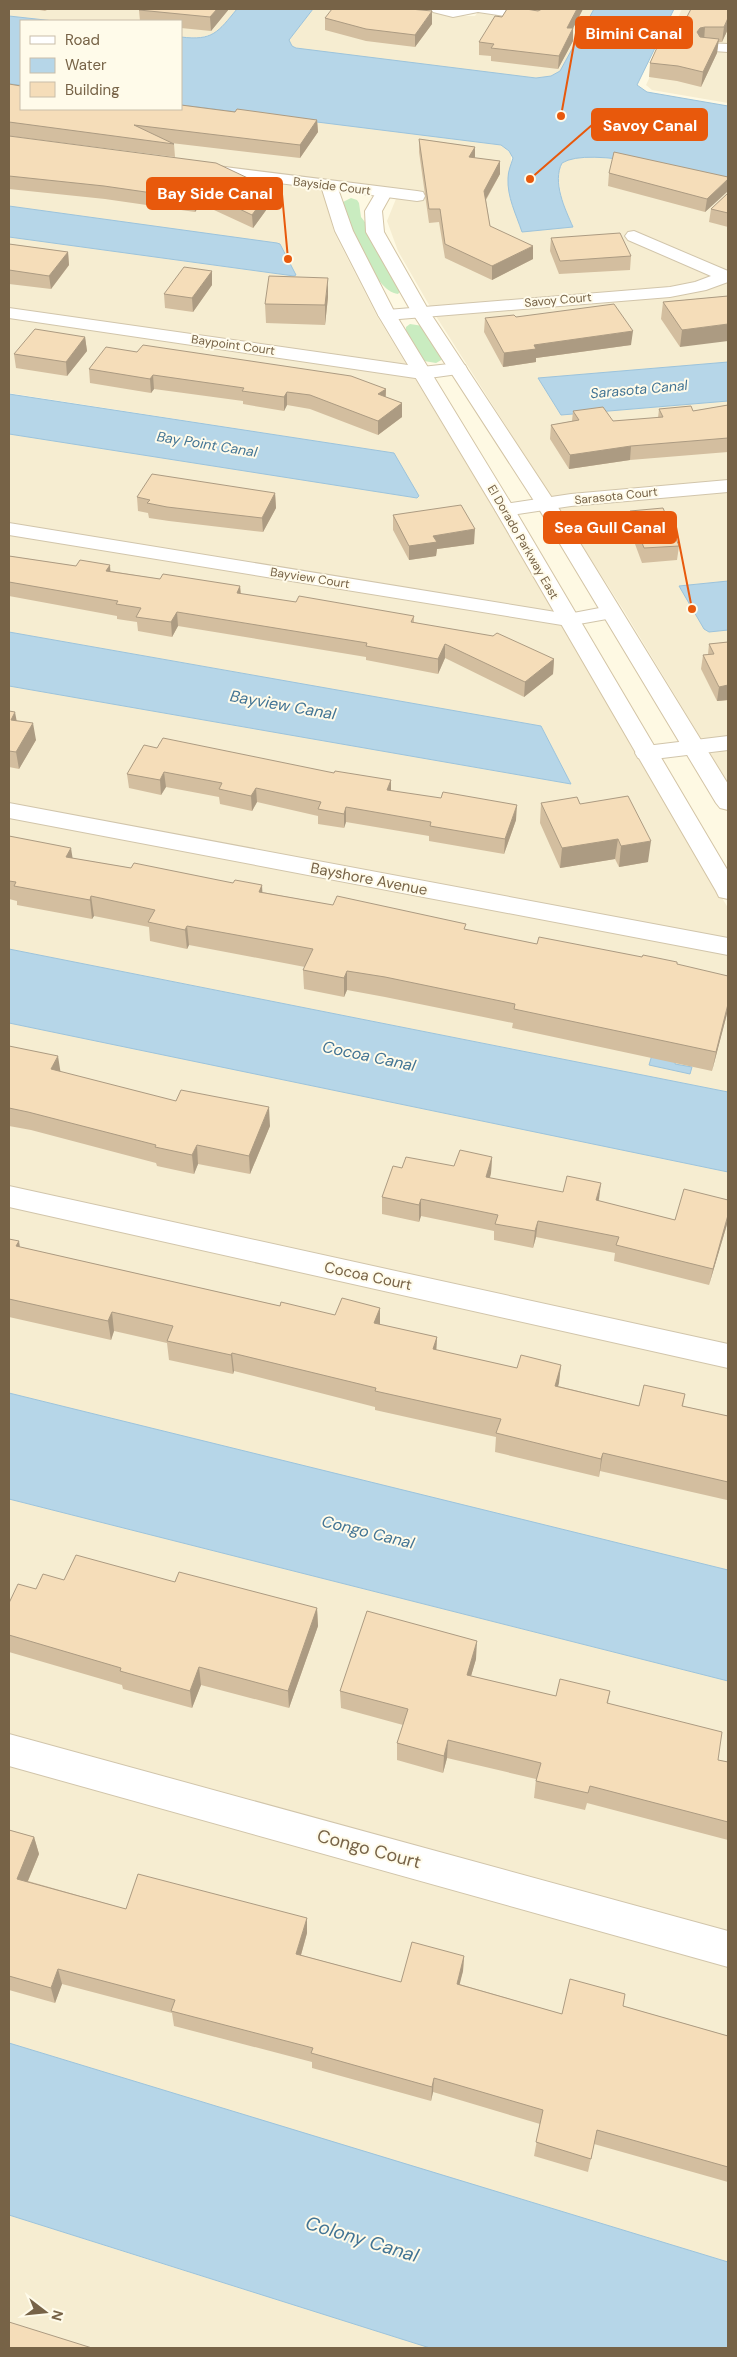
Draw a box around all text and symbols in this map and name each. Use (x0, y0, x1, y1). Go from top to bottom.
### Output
callout: Bimini Canal (576, 17, 692, 48)
legend (20, 20, 182, 110)
text: Bimini Canal (586, 23, 682, 44)
text: Road (65, 30, 100, 50)
text: Water (65, 55, 107, 75)
text: Building (65, 80, 120, 100)
callout: Savoy Canal (592, 109, 707, 140)
text: Savoy Canal (603, 115, 697, 136)
street label: Bayside Court (292, 173, 372, 199)
callout: Bay Side Canal (147, 178, 282, 209)
text: Bay Side Canal (157, 183, 273, 204)
street label: Savoy Court (524, 289, 593, 311)
street label: Baypoint Court (190, 331, 276, 359)
water label: Sarasota Canal (590, 376, 689, 402)
water label: Bay Point Canal (156, 427, 259, 461)
street label: El Dorado Parkway East (484, 482, 562, 602)
street label: Sarasota Court (574, 484, 659, 508)
callout: Sea Gull Canal (544, 512, 676, 543)
text: Sea Gull Canal (554, 517, 666, 538)
street label: Bayview Court (269, 564, 351, 592)
water label: Bayview Canal (228, 685, 338, 725)
street label: Bayshore Avenue (309, 858, 429, 900)
water label: Cocoa Canal (320, 1036, 418, 1076)
street label: Cocoa Court (322, 1257, 414, 1295)
water label: Congo Canal (319, 1510, 417, 1554)
street label: Congo Court (314, 1824, 424, 1874)
water label: Colony Canal (302, 2210, 422, 2268)
north arrow (20, 2287, 70, 2337)
text: N (47, 2308, 68, 2323)

